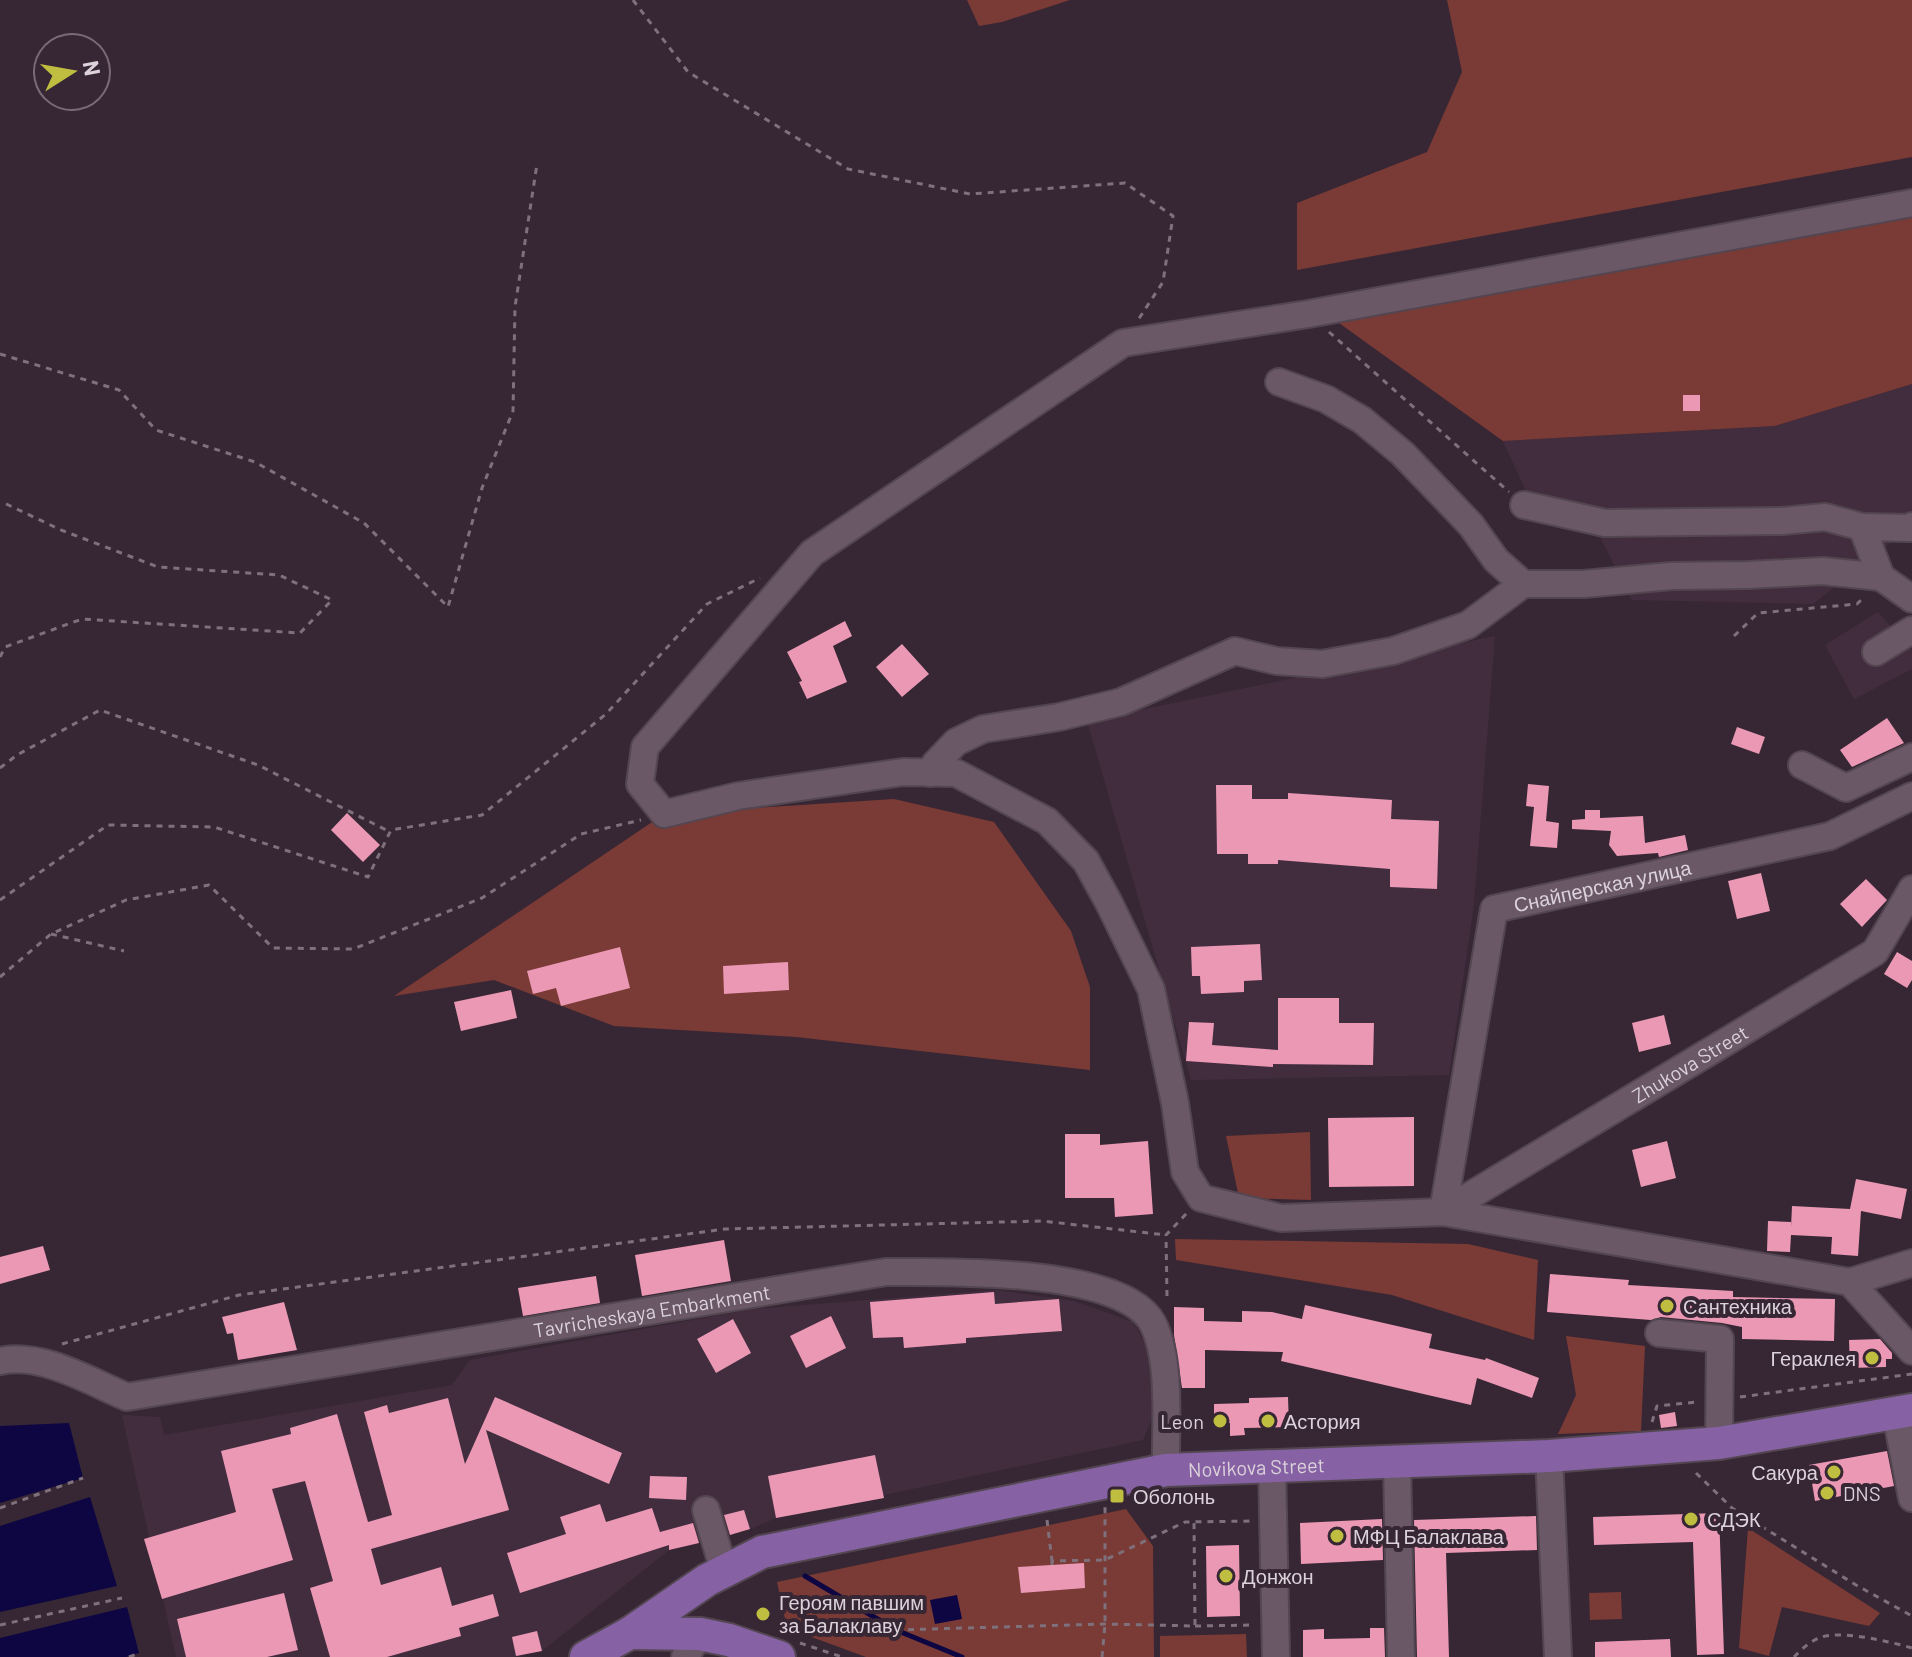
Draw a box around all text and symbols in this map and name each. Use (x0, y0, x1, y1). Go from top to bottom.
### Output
north arrow (32, 32, 112, 112)
text: N (78, 58, 107, 78)
street label: Снайперская улица (1511, 854, 1694, 916)
street label: Zhukova Street (1628, 1019, 1752, 1107)
street label: Tavricheskaya Embarkment (532, 1279, 772, 1342)
place label: Сантехника (1683, 1294, 1793, 1318)
marker: Сантехника (1658, 1297, 1676, 1315)
place label: Гераклея (1771, 1346, 1856, 1370)
marker: Гераклея (1863, 1349, 1881, 1367)
place label: Leon (1160, 1409, 1204, 1433)
place label: Астория (1284, 1409, 1361, 1433)
marker: Leon (1211, 1412, 1229, 1430)
marker: Астория (1259, 1412, 1277, 1430)
street label: Novikova Street (1188, 1452, 1325, 1481)
place label: Сакура (1751, 1460, 1819, 1484)
marker: Сакура (1825, 1463, 1843, 1481)
place label: DNS (1843, 1481, 1881, 1505)
place label: Оболонь (1133, 1484, 1215, 1508)
marker: DNS (1818, 1484, 1836, 1502)
marker: Оболонь (1108, 1487, 1126, 1505)
place label: СДЭК (1707, 1507, 1761, 1531)
marker: СДЭК (1682, 1510, 1700, 1528)
place label: МФЦ Балаклава (1353, 1524, 1505, 1548)
marker: МФЦ Балаклава (1328, 1527, 1346, 1545)
place label: Донжон (1242, 1564, 1313, 1588)
marker: Донжон (1217, 1567, 1235, 1585)
place label: Героям павшим за Балаклаву (779, 1590, 924, 1637)
marker: Героям павшим за Балаклаву (754, 1605, 772, 1623)

